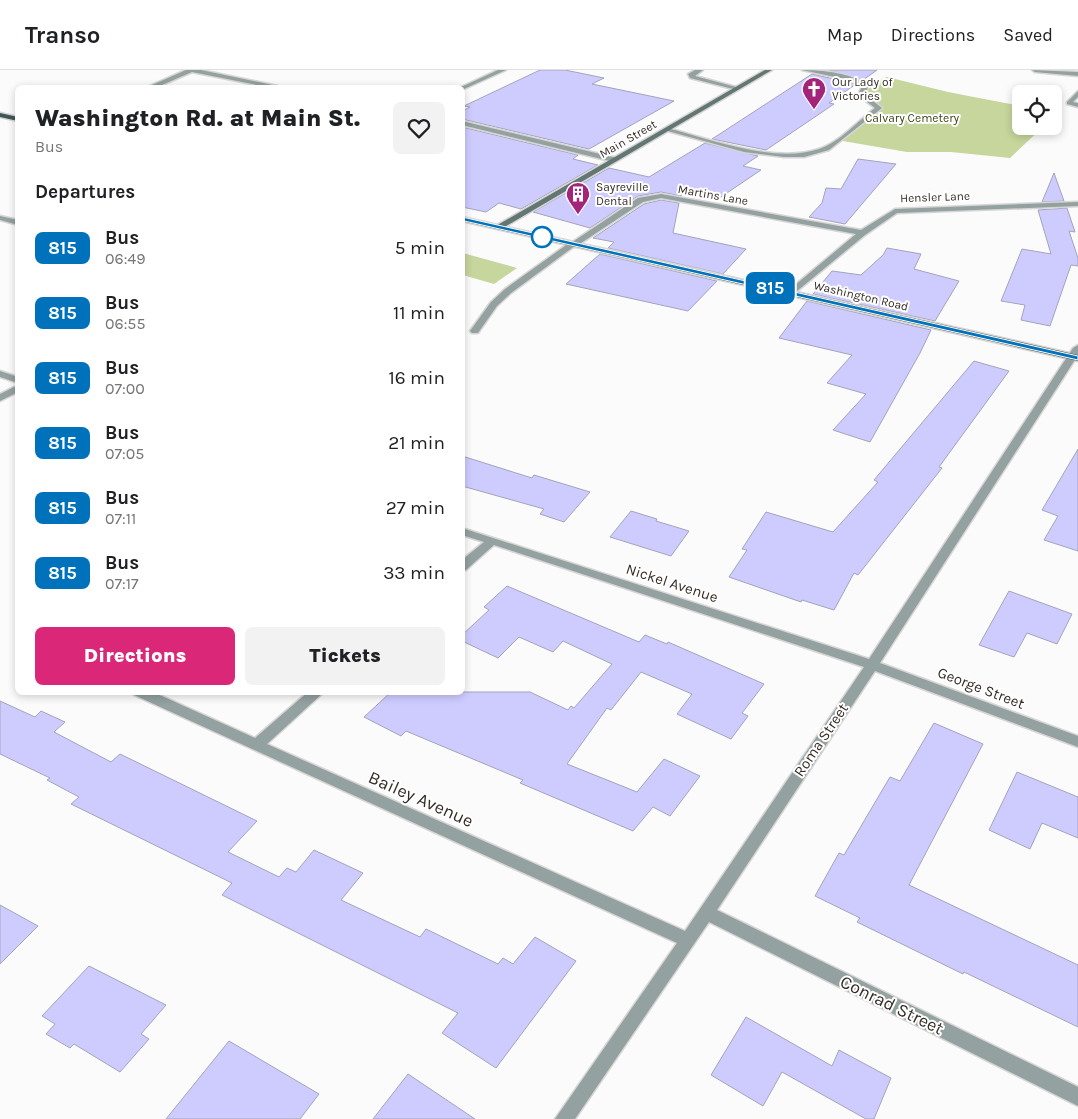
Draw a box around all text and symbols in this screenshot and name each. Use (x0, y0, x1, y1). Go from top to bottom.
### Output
text: Transo (25, 21, 100, 49)
text: Map (827, 24, 863, 46)
text: Directions (891, 24, 975, 46)
text: Saved (1003, 24, 1053, 46)
place label: Our Lady of Victories (832, 75, 894, 103)
church icon: Our Lady of Victories (801, 76, 827, 110)
map controls (1012, 85, 1062, 135)
button: locate (1012, 85, 1062, 135)
button: heart (393, 102, 445, 154)
text: Washington Rd. at Main St. (35, 104, 360, 132)
park label: Calvary Cemetery (865, 111, 960, 125)
street label: Main Street (597, 117, 659, 161)
text: Bus (35, 137, 63, 156)
place label: Sayreville Dental (596, 180, 648, 208)
text: Departures (35, 181, 135, 203)
building icon: Sayreville Dental (565, 181, 591, 215)
street label: Martins Lane (677, 182, 749, 208)
street label: Hensler Lane (900, 189, 970, 205)
unlabelled marker (531, 226, 553, 248)
text: Bus (105, 227, 139, 249)
text: 815 (48, 237, 77, 259)
text: 5 min (395, 237, 445, 259)
text: 06:49 (105, 249, 146, 268)
line badge: 815 (741, 272, 799, 304)
text: 815 (756, 277, 784, 299)
street label: Washington Road (812, 278, 910, 314)
text: Bus (105, 292, 139, 314)
text: 815 (48, 302, 77, 324)
text: 11 min (393, 302, 445, 324)
text: 06:55 (105, 314, 145, 333)
text: Bus (105, 357, 139, 379)
text: 815 (48, 367, 77, 389)
text: 16 min (388, 367, 445, 389)
text: 07:00 (105, 379, 145, 398)
text: Bus (105, 422, 139, 444)
text: 815 (48, 432, 77, 454)
text: 21 min (388, 432, 445, 454)
text: 07:05 (105, 444, 144, 463)
text: Bus (105, 487, 139, 509)
text: 815 (48, 497, 77, 519)
text: 27 min (386, 497, 445, 519)
text: 07:11 (105, 509, 136, 528)
text: Bus (105, 552, 139, 574)
street label: Nickel Avenue (624, 560, 720, 606)
text: 815 (48, 562, 77, 584)
text: 33 min (383, 562, 445, 584)
text: 07:17 (105, 574, 139, 593)
button: Directions (35, 627, 235, 685)
button: Tickets (245, 627, 445, 685)
street label: George Street (935, 663, 1027, 713)
street label: Roma Street (790, 700, 852, 780)
street label: Bailey Avenue (365, 766, 477, 832)
street label: Conrad Street (837, 970, 948, 1040)

